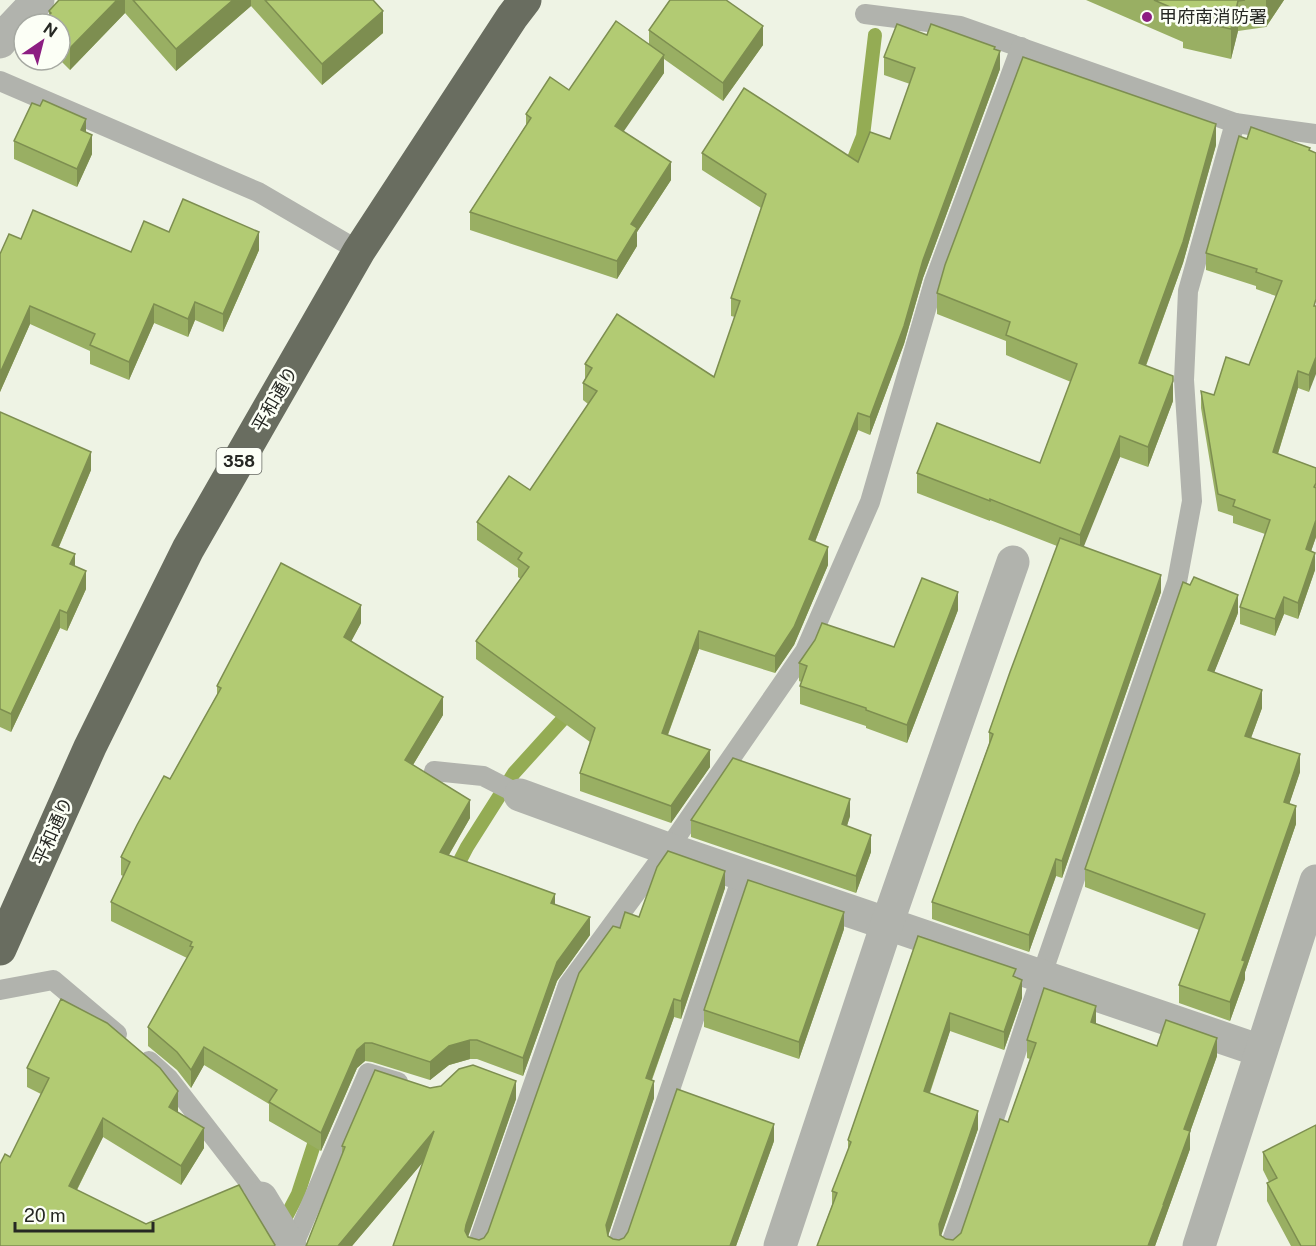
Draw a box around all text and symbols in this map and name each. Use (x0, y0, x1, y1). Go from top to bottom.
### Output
place label: 甲府南消防署 (1159, 6, 1267, 27)
marker: 甲府南消防署 (1140, 10, 1154, 24)
north arrow (12, 12, 72, 72)
text: N (40, 19, 61, 41)
street label: 平和通り (247, 362, 302, 435)
road number: 358 (216, 448, 262, 474)
street label: 平和通り (28, 794, 77, 868)
scale bar (15, 1195, 153, 1233)
text: 20 m (24, 1205, 66, 1226)

